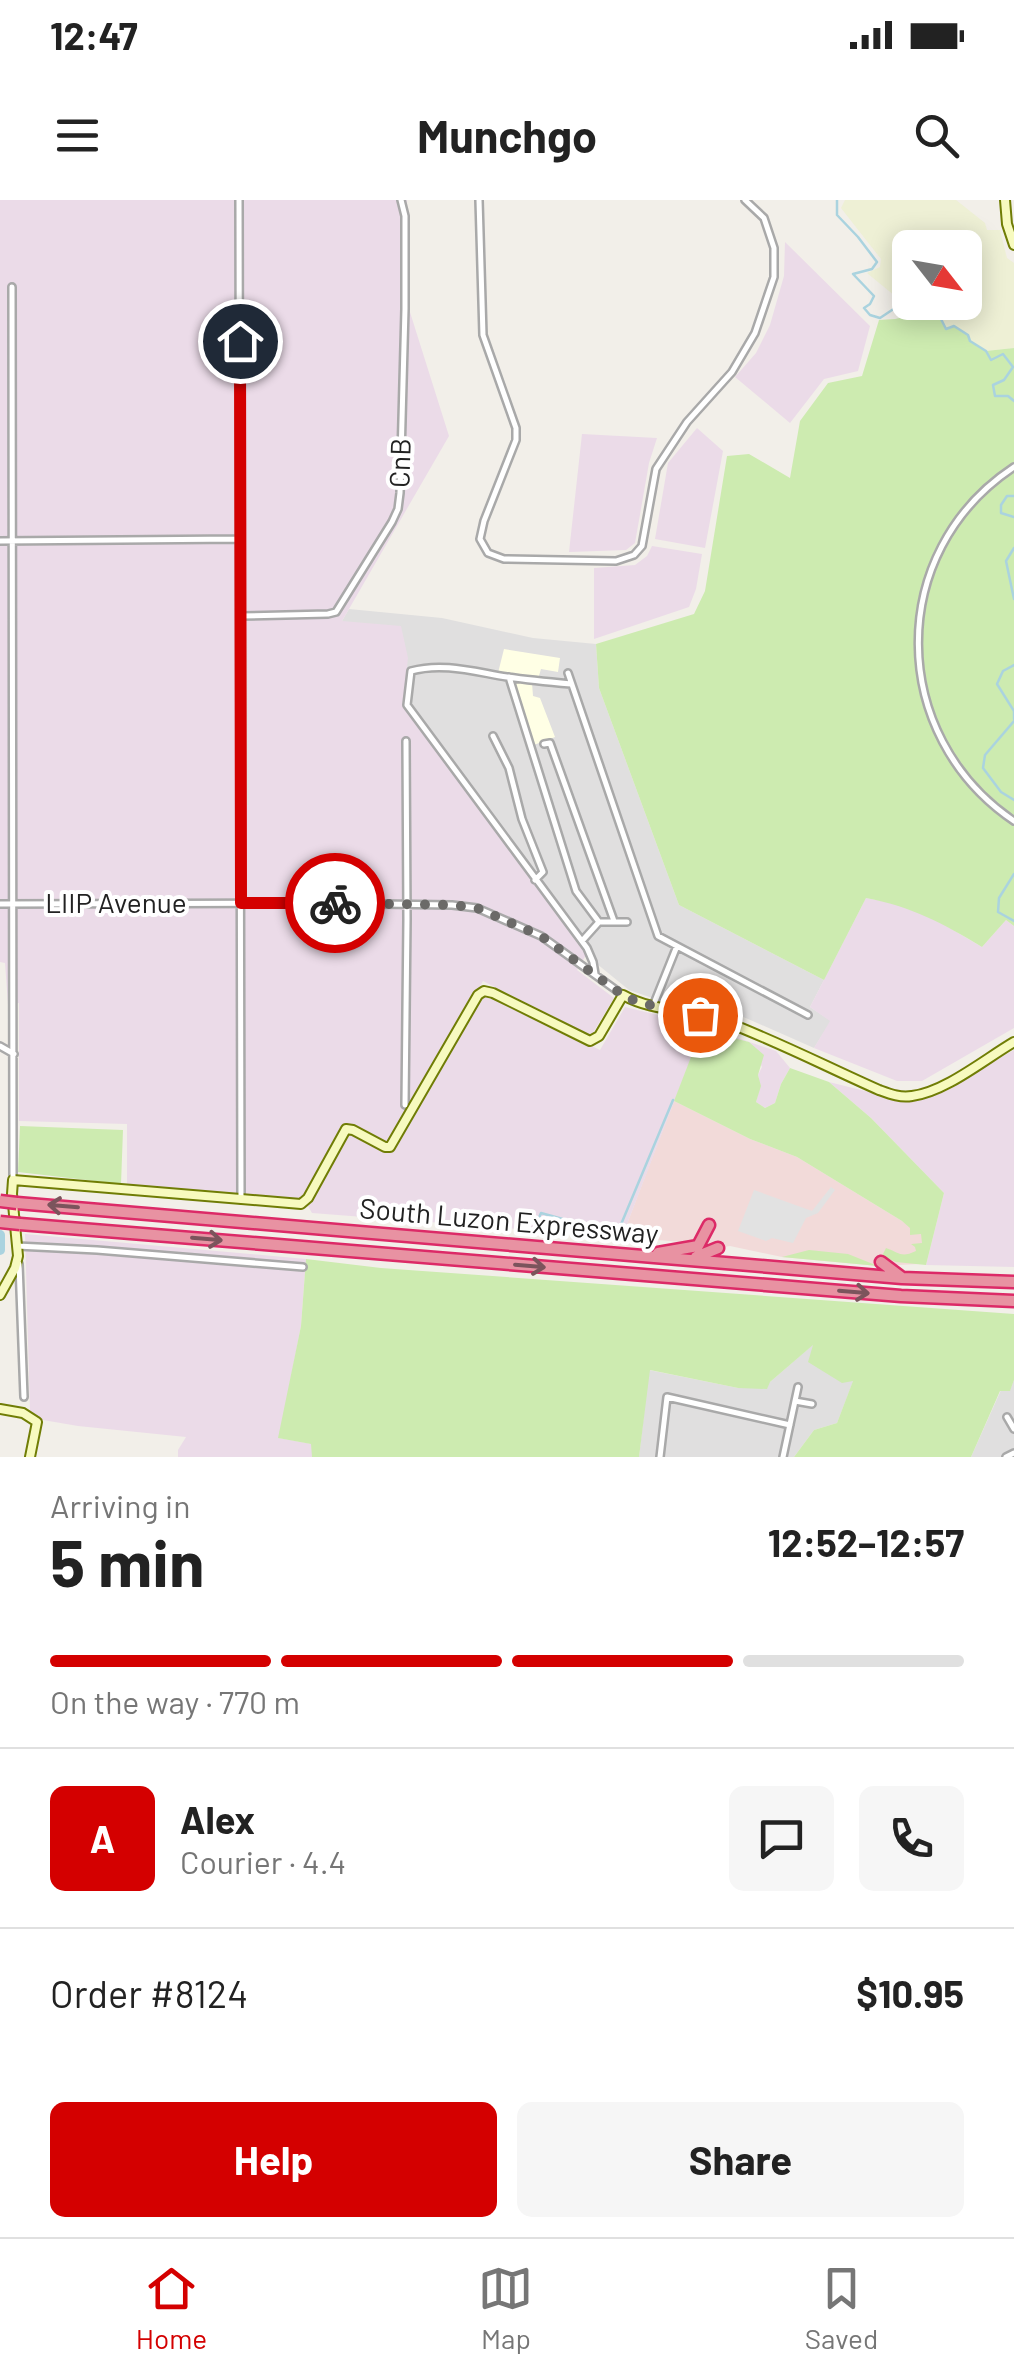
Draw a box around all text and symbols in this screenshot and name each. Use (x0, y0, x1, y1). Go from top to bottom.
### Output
text: 12:47 (50, 12, 138, 58)
icon: menu (50, 108, 105, 163)
text: Munchgo (417, 108, 597, 162)
icon: search (909, 108, 964, 163)
north arrow (892, 230, 982, 320)
map controls (892, 230, 982, 320)
pin (198, 299, 283, 384)
icon: home (213, 314, 268, 369)
street label: CnB (381, 438, 417, 488)
courier (285, 853, 385, 953)
icon: bike (308, 876, 363, 931)
street label: LIIP Avenue (45, 885, 187, 919)
pin (658, 973, 743, 1058)
icon: bag (673, 988, 728, 1043)
street label: South Luzon Expressway (358, 1190, 660, 1250)
one-way arrow (47, 1197, 79, 1216)
one-way arrow (190, 1229, 222, 1248)
one-way arrow (514, 1257, 546, 1276)
one-way arrow (838, 1283, 870, 1302)
text: Arriving in (50, 1486, 190, 1524)
text: 12:52–12:57 (768, 1519, 964, 1565)
text: 5 min (50, 1522, 204, 1600)
text: On the way · 770 m (50, 1682, 300, 1720)
button: chat (729, 1786, 834, 1891)
button: phone (859, 1786, 964, 1891)
text: Alex (180, 1796, 255, 1842)
text: A (90, 1815, 115, 1861)
text: Courier · 4.4 (180, 1842, 346, 1880)
text: Order #8124 (50, 1970, 248, 2016)
text: $10.95 (856, 1970, 964, 2016)
button: Help (50, 2102, 497, 2217)
button: Share (517, 2102, 964, 2217)
tab: Home (136, 2261, 207, 2355)
tab: Map (478, 2261, 533, 2355)
tab: Saved (805, 2261, 878, 2355)

